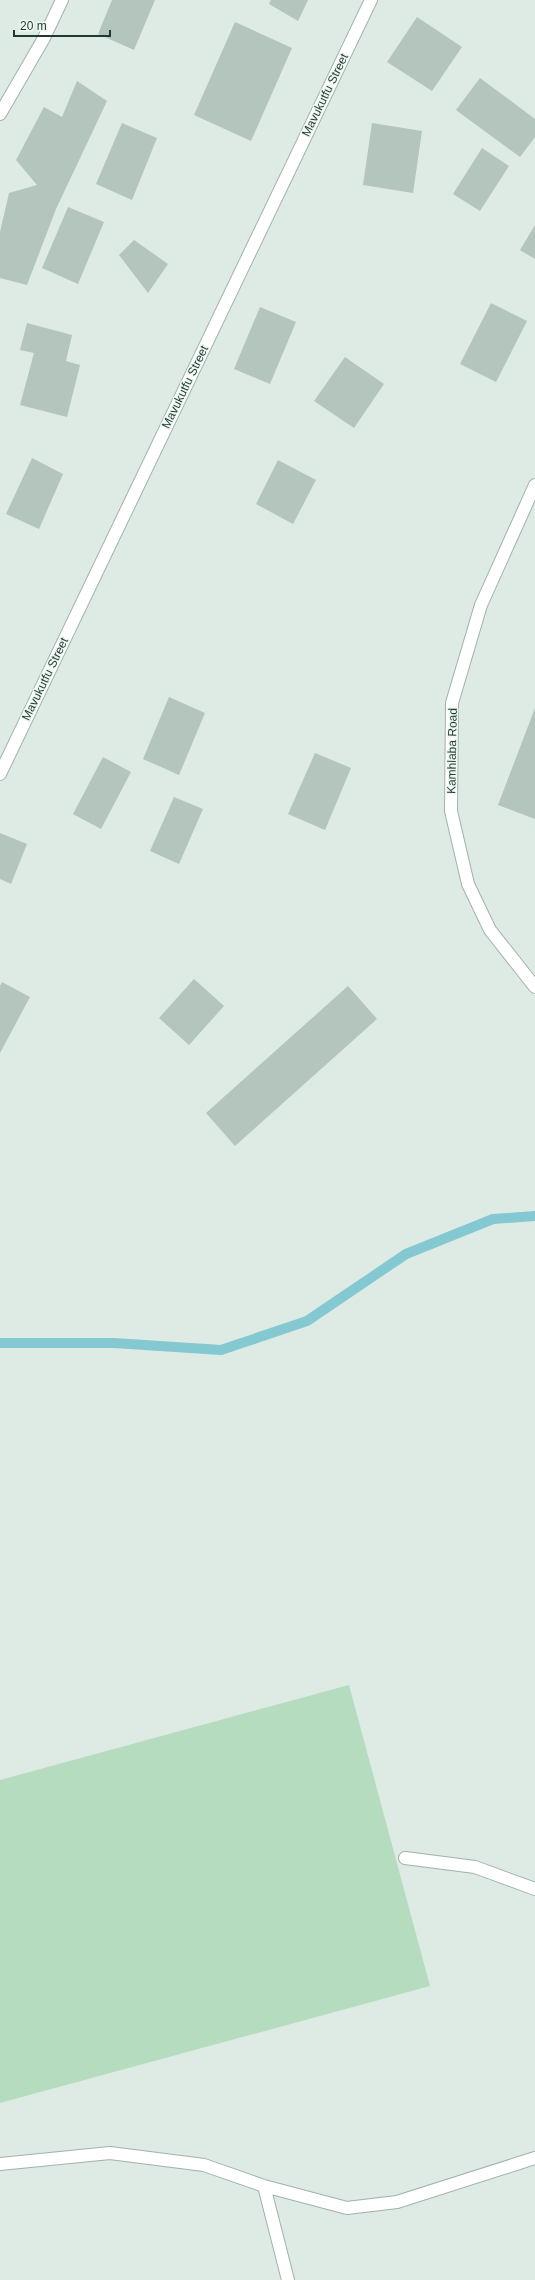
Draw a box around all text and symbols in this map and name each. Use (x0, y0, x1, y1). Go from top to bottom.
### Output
scale bar (14, 12, 110, 38)
text: 20 m (20, 19, 47, 33)
street label: Mavukutfu Street (299, 51, 351, 139)
street label: Mavukutfu Street (159, 343, 211, 431)
street label: Mavukutfu Street (19, 635, 71, 723)
street label: Kamhlaba Road (444, 708, 460, 794)

